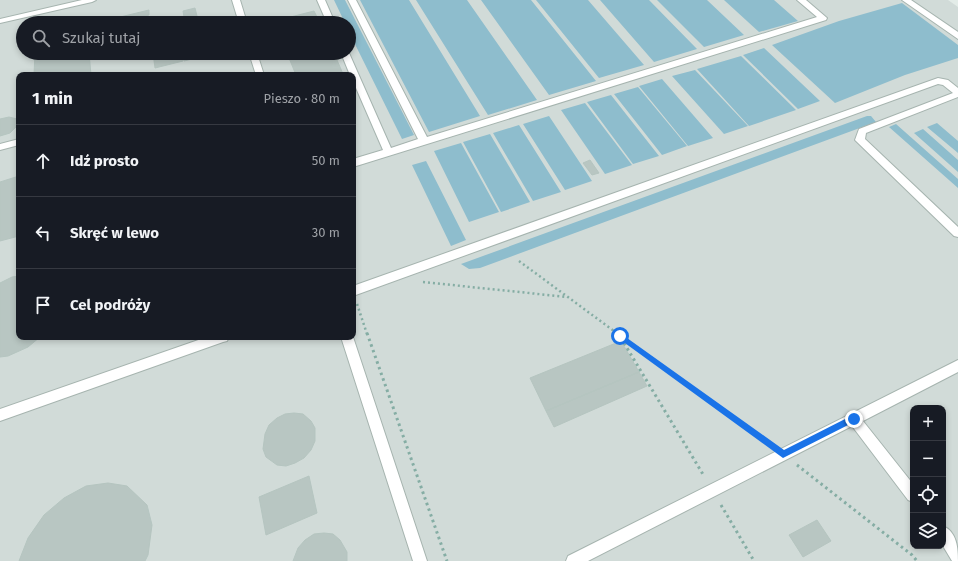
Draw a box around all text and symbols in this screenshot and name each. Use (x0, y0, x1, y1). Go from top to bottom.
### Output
search box (16, 16, 356, 60)
icon: search (30, 27, 52, 49)
text: Szukaj tutaj (62, 29, 140, 47)
text: 1 min (32, 88, 73, 109)
text: Pieszo · 80 m (263, 91, 340, 106)
icon: ahead (32, 150, 54, 172)
text: Idź prosto (70, 152, 139, 170)
text: 50 m (312, 153, 340, 168)
icon: left (32, 222, 54, 244)
text: Skręć w lewo (70, 224, 159, 242)
text: 30 m (312, 225, 340, 240)
icon: arrive (32, 294, 54, 316)
text: Cel podróży (70, 296, 150, 314)
route start (611, 327, 629, 345)
map controls (910, 405, 946, 549)
button: + (910, 405, 946, 441)
route end (845, 410, 863, 428)
button: − (910, 441, 946, 477)
button: locate (910, 477, 946, 513)
button: layers (910, 513, 946, 549)

